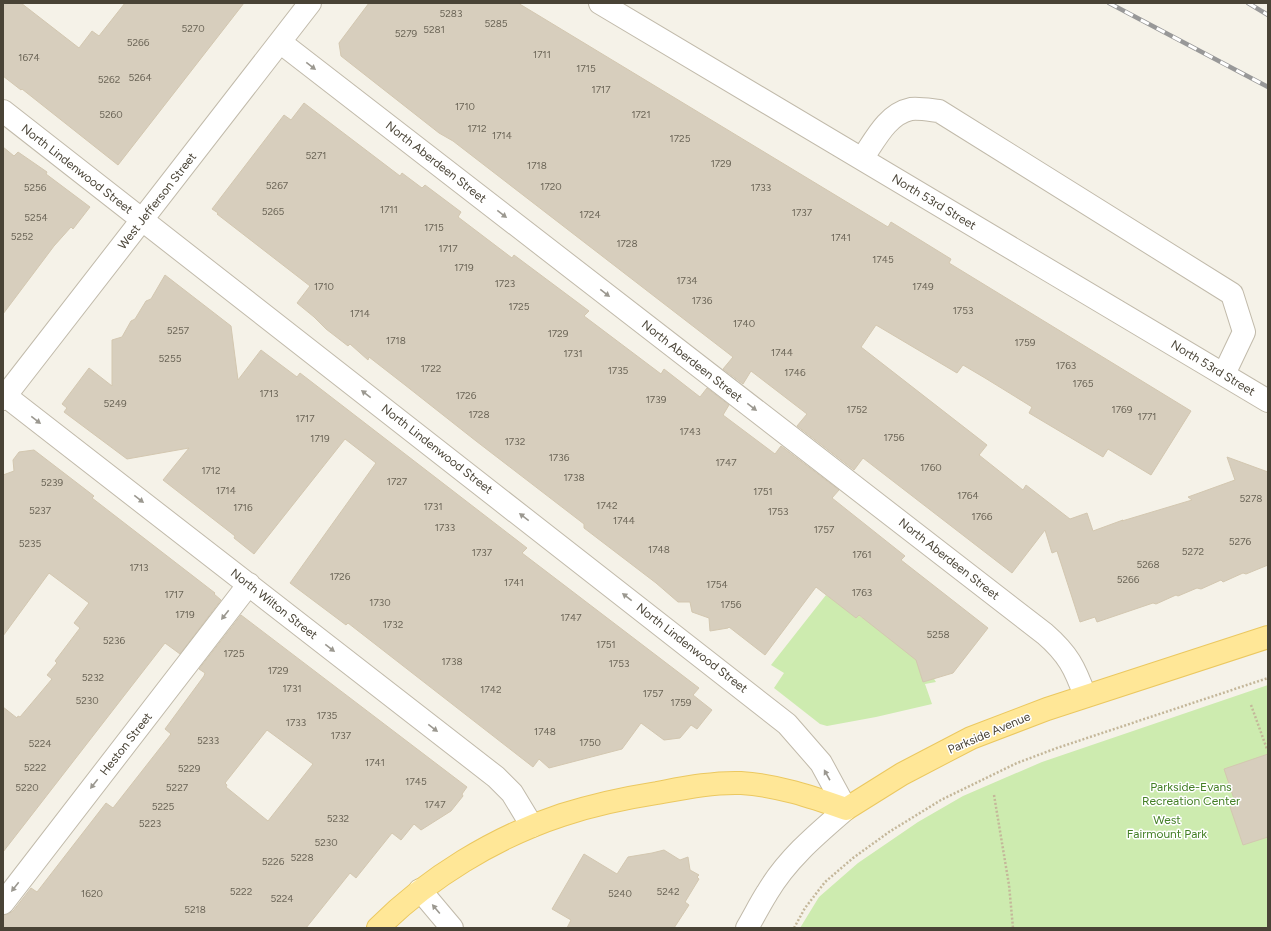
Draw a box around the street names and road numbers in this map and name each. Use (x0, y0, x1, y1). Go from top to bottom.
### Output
street label: North Aberdeen Street (383, 118, 489, 206)
street label: North Lindenwood Street (19, 121, 136, 217)
street label: West Jefferson Street (115, 150, 199, 252)
street label: North 53rd Street (889, 171, 979, 233)
street label: North Aberdeen Street (639, 317, 745, 405)
street label: North 53rd Street (1168, 337, 1258, 399)
street label: North Lindenwood Street (379, 401, 496, 497)
street label: North Aberdeen Street (896, 515, 1002, 603)
street label: North Wilton Street (228, 566, 321, 642)
street label: North Lindenwood Street (634, 600, 751, 696)
street label: Heston Street (97, 709, 155, 778)
street label: Parkside Avenue (946, 709, 1033, 757)

